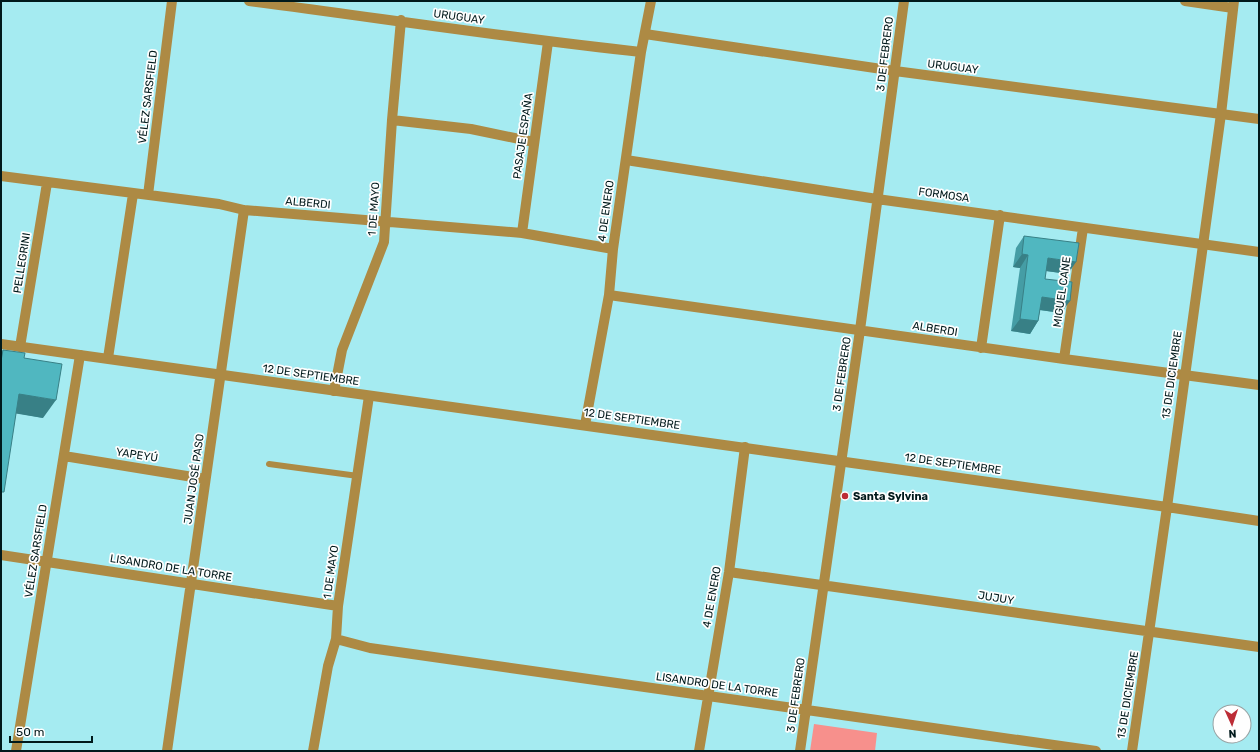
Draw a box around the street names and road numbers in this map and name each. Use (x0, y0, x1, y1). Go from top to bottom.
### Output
street label: URUGUAY (433, 7, 485, 27)
street label: 3 DE FEBRERO (874, 16, 896, 92)
street label: VÉLEZ SARSFIELD (136, 50, 160, 144)
street label: URUGUAY (927, 57, 979, 77)
street label: PASAJE ESPAÑA (511, 92, 536, 180)
street label: 4 DE ENERO (595, 179, 617, 243)
street label: 1 DE MAYO (366, 182, 382, 236)
street label: FORMOSA (918, 185, 971, 205)
street label: ALBERDI (285, 195, 331, 211)
street label: PELLEGRINI (11, 232, 33, 294)
street label: MIGUEL CANE (1051, 256, 1073, 328)
street label: ALBERDI (912, 319, 958, 339)
street label: 13 DE DICIEMBRE (1159, 330, 1185, 420)
street label: 3 DE FEBRERO (830, 336, 854, 412)
street label: 12 DE SEPTIEMBRE (262, 362, 360, 388)
street label: 12 DE SEPTIEMBRE (583, 406, 681, 432)
street label: JUAN JOSÉ PASO (181, 433, 207, 525)
street label: YAPEYÚ (115, 445, 159, 465)
street label: 12 DE SEPTIEMBRE (904, 451, 1002, 477)
street label: VÉLEZ SARSFIELD (22, 504, 50, 598)
street label: 1 DE MAYO (321, 544, 341, 600)
street label: LISANDRO DE LA TORRE (109, 552, 233, 584)
street label: 4 DE ENERO (700, 565, 724, 629)
street label: JUJUY (977, 589, 1015, 607)
street label: 13 DE DICIEMBRE (1115, 650, 1141, 740)
street label: 3 DE FEBRERO (784, 657, 808, 733)
street label: LISANDRO DE LA TORRE (655, 670, 779, 700)

